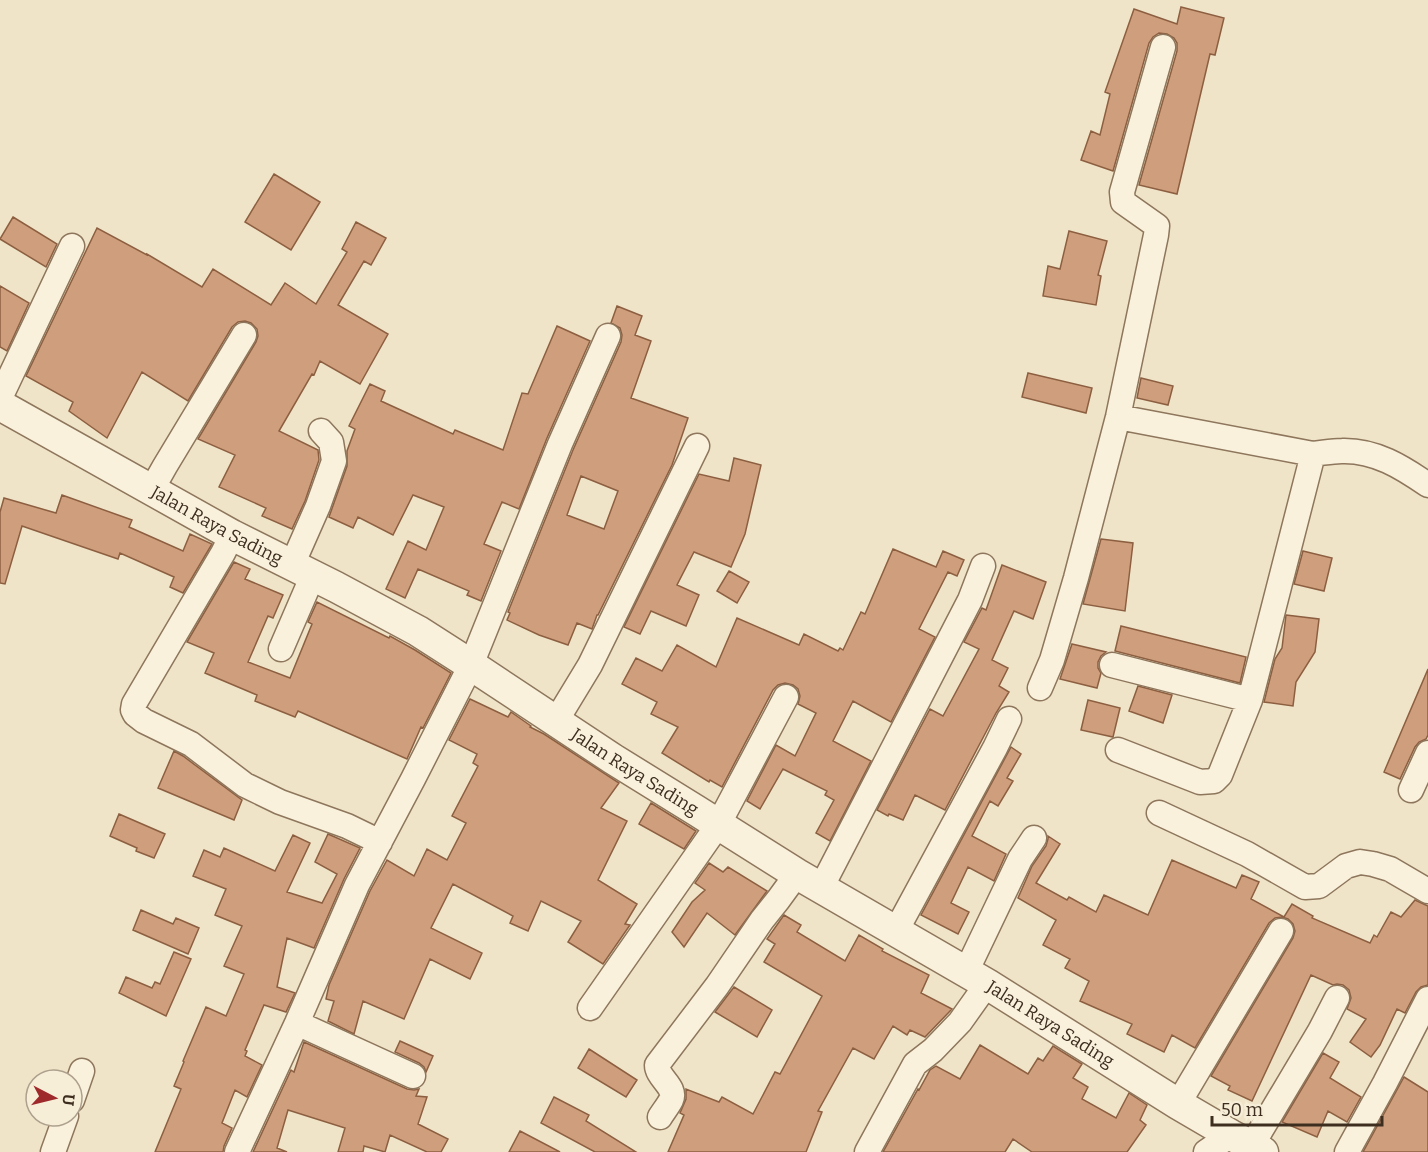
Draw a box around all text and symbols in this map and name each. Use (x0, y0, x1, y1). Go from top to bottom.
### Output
street label: Jalan Raya Sading (146, 480, 286, 570)
street label: Jalan Raya Sading (566, 723, 703, 820)
street label: Jalan Raya Sading (982, 975, 1118, 1072)
north arrow (24, 1068, 84, 1128)
scale bar (1212, 1089, 1382, 1127)
text: U (58, 1093, 79, 1107)
text: 50 m (1221, 1099, 1263, 1121)

